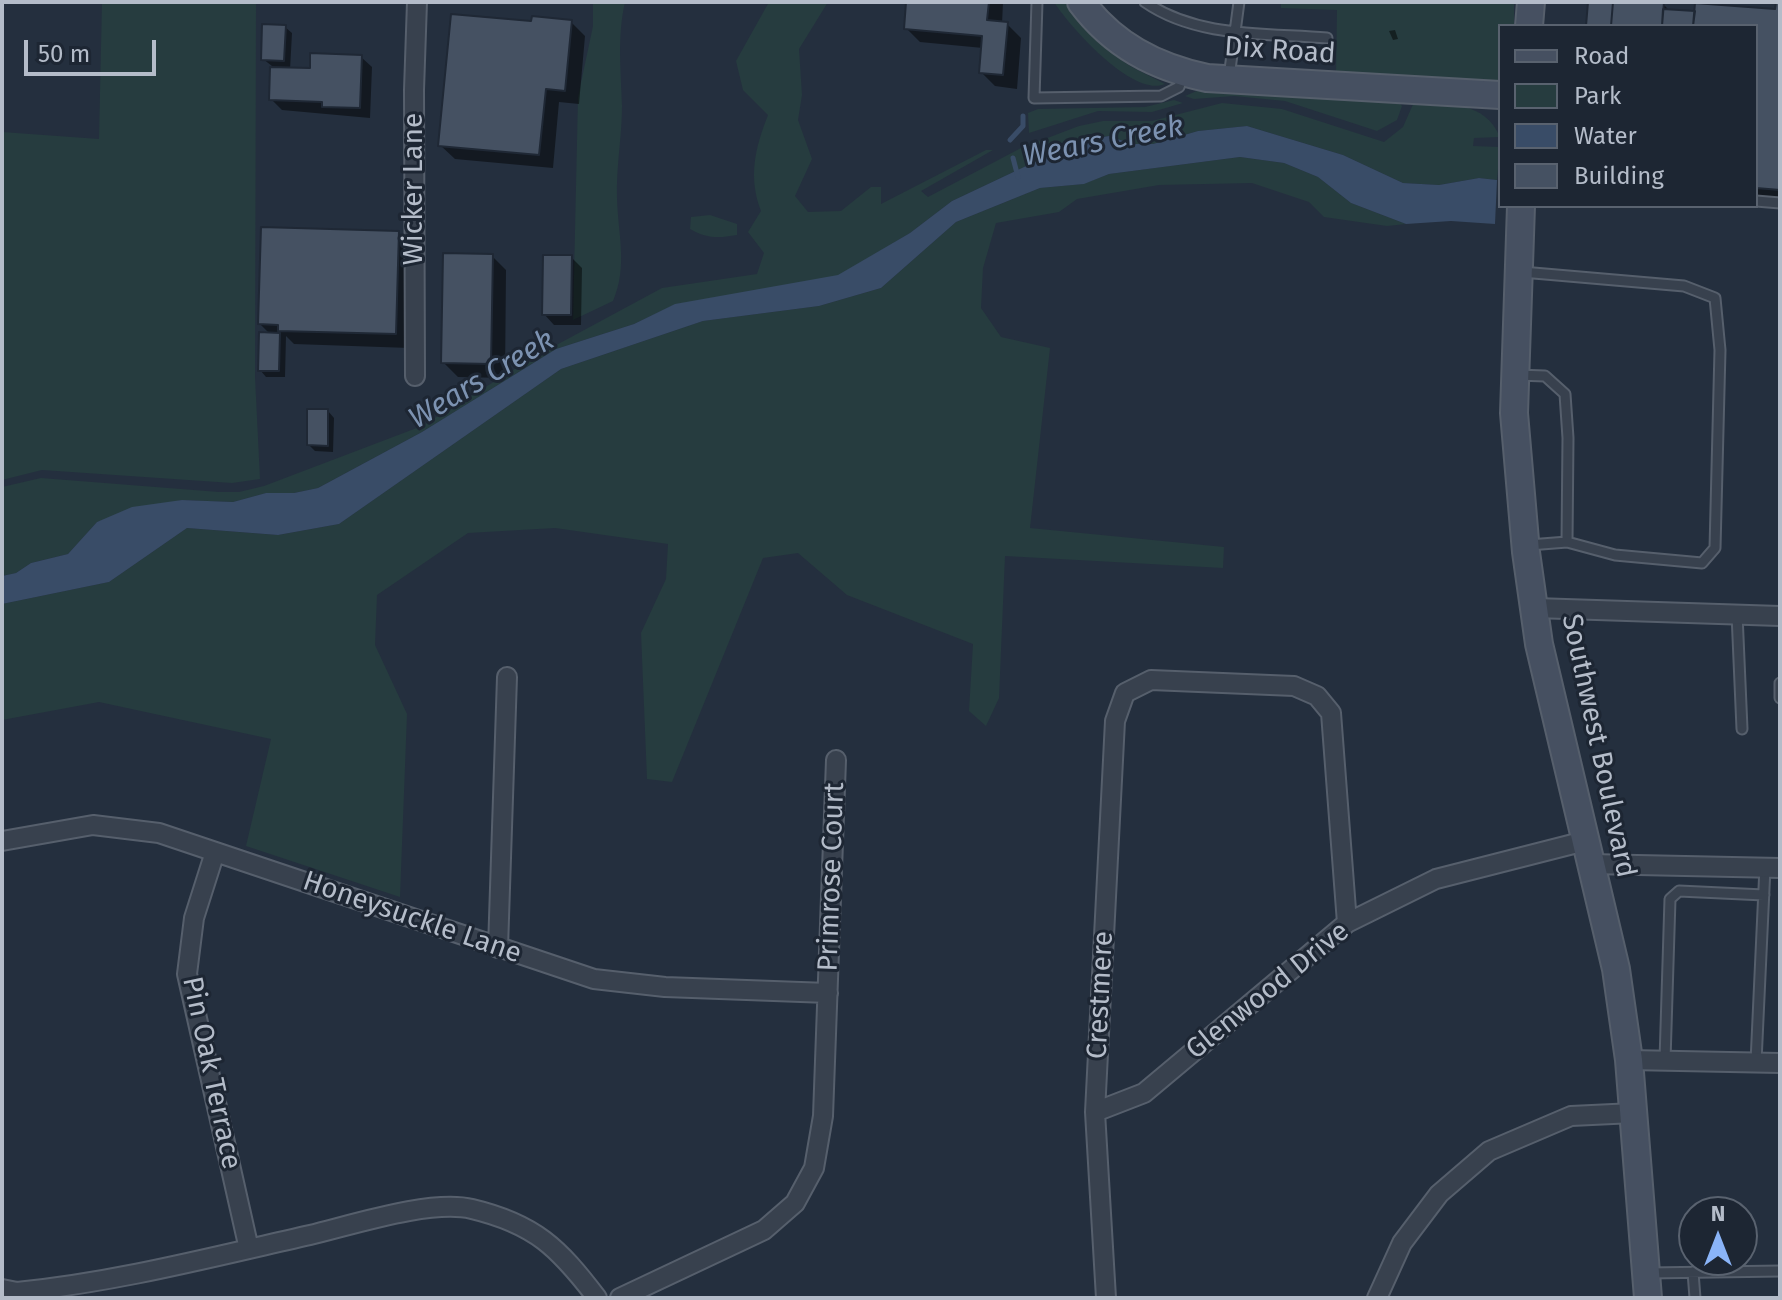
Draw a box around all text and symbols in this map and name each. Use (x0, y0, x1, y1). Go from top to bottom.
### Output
scale bar (28, 24, 160, 74)
legend (1498, 24, 1758, 208)
street label: Dix Road (1223, 30, 1337, 72)
text: 50 m (38, 40, 90, 68)
text: Road (1574, 42, 1629, 70)
text: Park (1574, 82, 1621, 110)
water label: Wears Creek (1019, 109, 1187, 175)
street label: Wicker Lane (397, 113, 431, 265)
text: Water (1574, 122, 1637, 150)
text: Building (1574, 162, 1664, 190)
water label: Wears Creek (403, 323, 561, 437)
street label: Southwest Boulevard (1554, 611, 1642, 881)
street label: Primrose Court (812, 782, 852, 972)
street label: Honeysuckle Lane (298, 865, 526, 971)
street label: Glenwood Drive (1180, 915, 1356, 1067)
street label: Crestmere (1081, 930, 1121, 1060)
street label: Pin Oak Terrace (174, 974, 248, 1172)
north arrow (1678, 1196, 1758, 1276)
text: N (1711, 1200, 1725, 1227)

